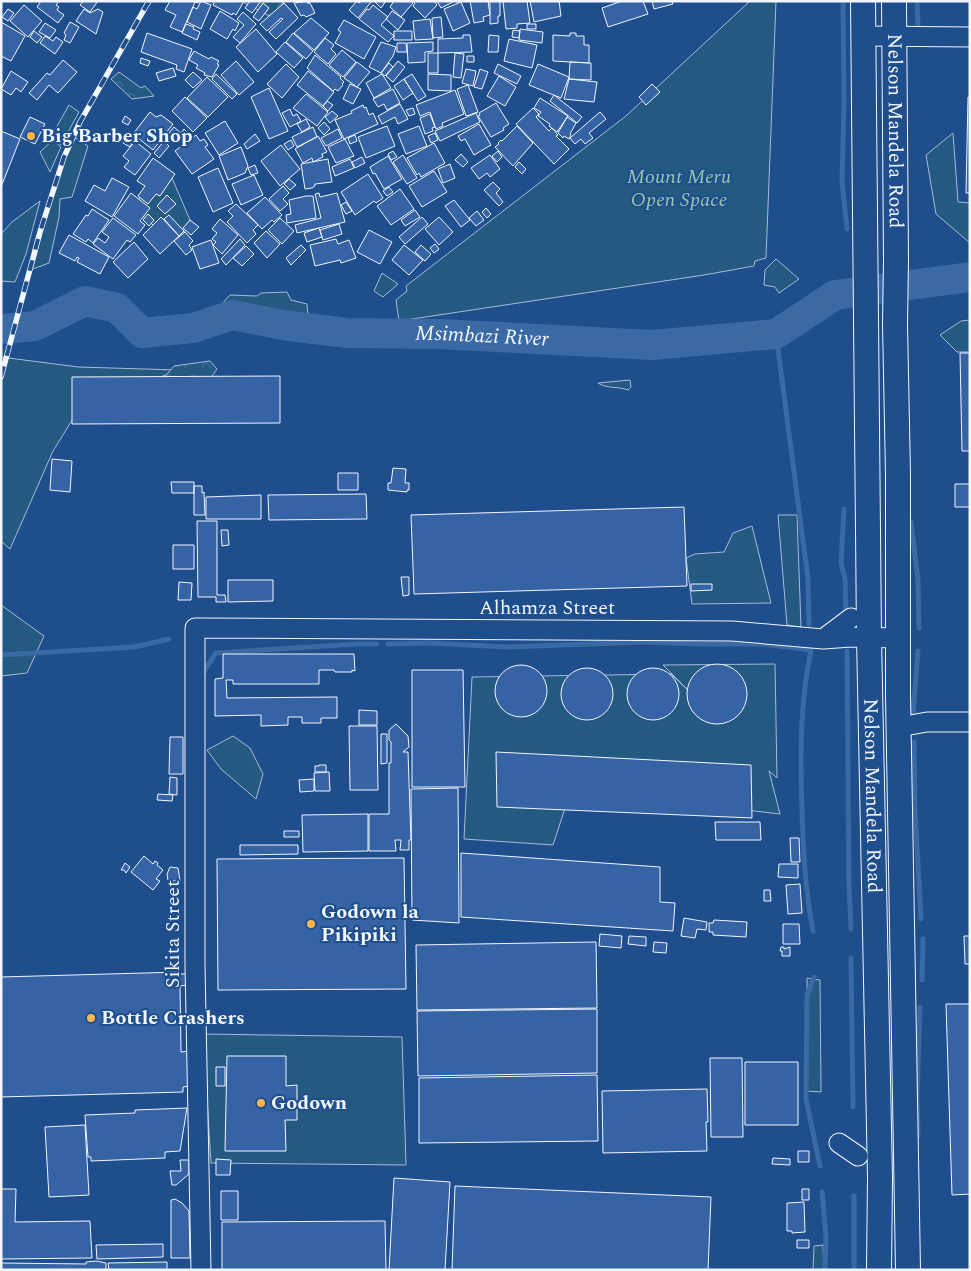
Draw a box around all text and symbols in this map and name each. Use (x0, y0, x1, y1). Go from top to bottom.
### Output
street label: Nelson Mandela Road (879, 33, 911, 229)
place label: Big Barber Shop (41, 121, 193, 151)
marker: Big Barber Shop (25, 130, 37, 142)
park label: Mount Meru Open Space (627, 162, 732, 215)
water label: Msimbazi River (415, 318, 550, 356)
street label: Alhamza Street (479, 593, 615, 623)
street label: Nelson Mandela Road (855, 698, 889, 894)
street label: Sikita Street (158, 880, 188, 988)
place label: Godown la Pikipiki (321, 897, 420, 950)
marker: Godown la Pikipiki (305, 918, 317, 930)
place label: Bottle Crashers (101, 1003, 245, 1033)
marker: Bottle Crashers (85, 1012, 97, 1024)
place label: Godown (271, 1088, 347, 1118)
marker: Godown (255, 1097, 267, 1109)

